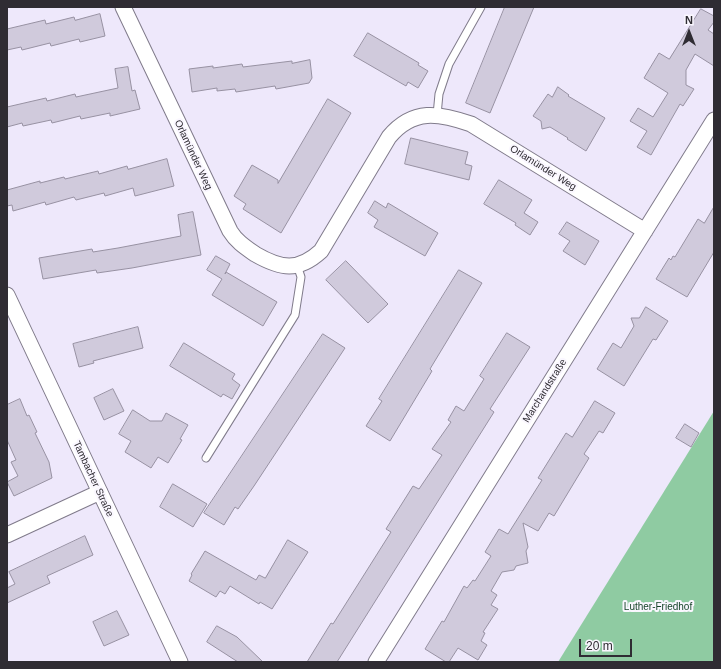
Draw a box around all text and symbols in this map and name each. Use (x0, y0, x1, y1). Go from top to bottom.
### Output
north arrow (669, 12, 709, 52)
text: N (685, 14, 693, 26)
street label: Orlamünder Weg (172, 118, 214, 192)
street label: Orlamünder Weg (508, 143, 578, 193)
street label: Marchandstraße (521, 357, 569, 425)
street label: Tambacher Straße (70, 439, 116, 519)
park label: Luther-Friedhof (624, 601, 692, 613)
scale bar (581, 631, 634, 657)
text: 20 m (586, 639, 613, 653)

